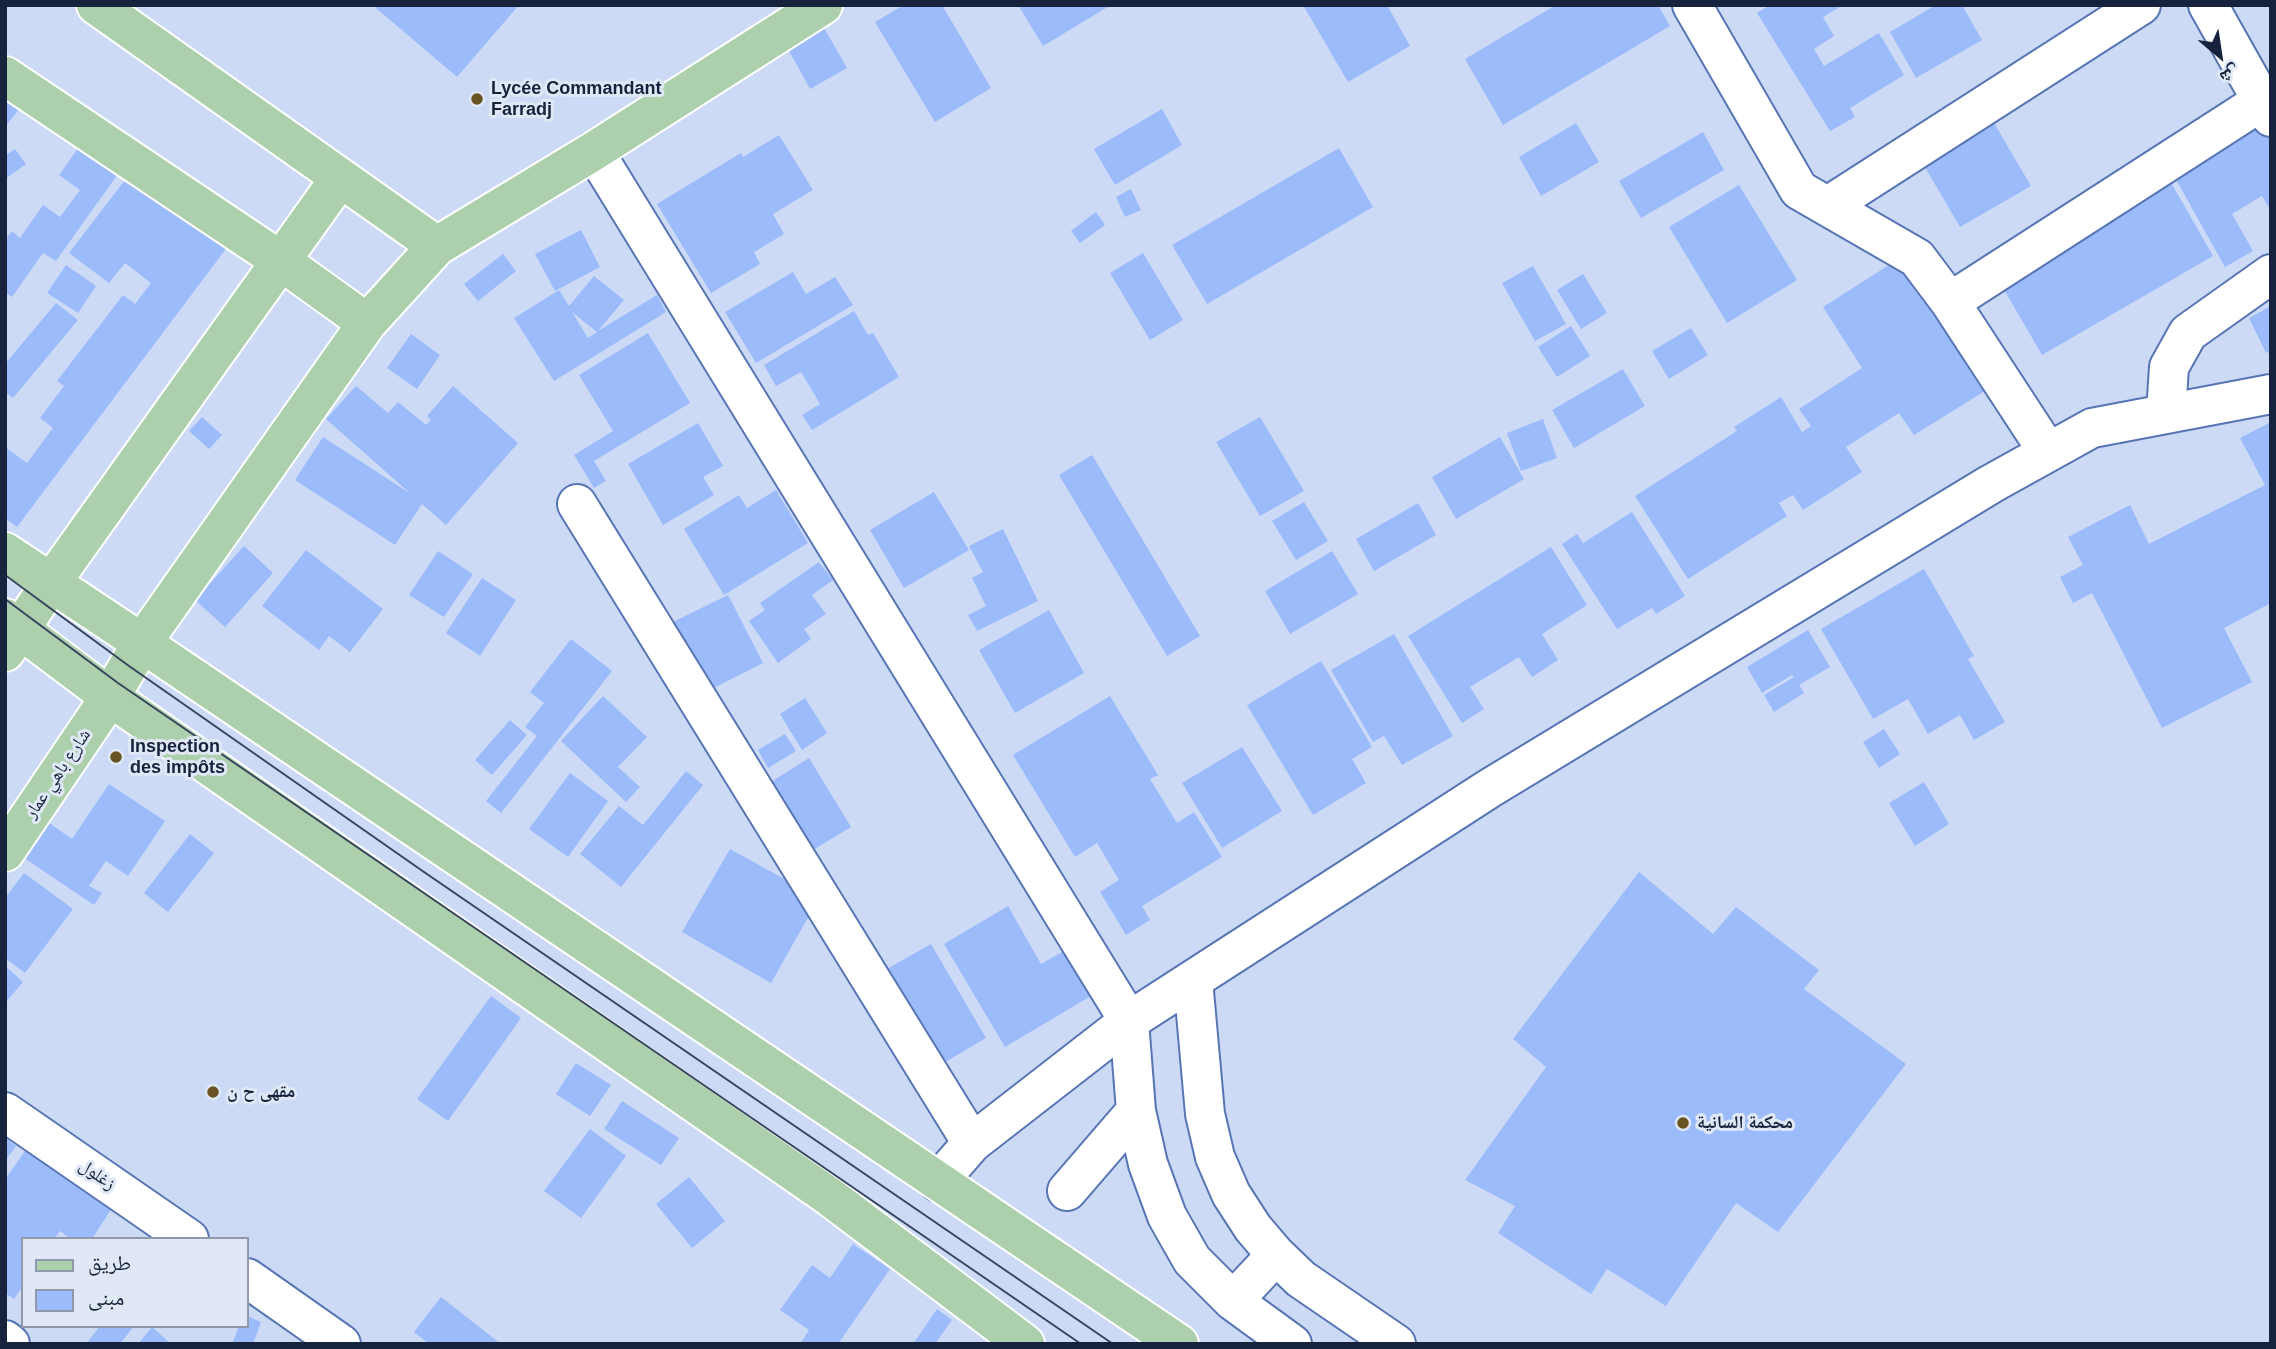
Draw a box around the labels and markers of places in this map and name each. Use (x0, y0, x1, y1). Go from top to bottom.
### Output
place label: Lycée Commandant Farradj (491, 78, 661, 120)
marker: Lycée Commandant Farradj (469, 91, 485, 107)
place label: Inspection des impôts (130, 736, 225, 778)
marker: Inspection des impôts (108, 749, 124, 765)
place label: مقهى ح ن (227, 1081, 295, 1103)
marker: مقهى ح ن (205, 1084, 221, 1100)
place label: محكمة السانية (1697, 1112, 1793, 1134)
marker: محكمة السانية (1675, 1115, 1691, 1131)

